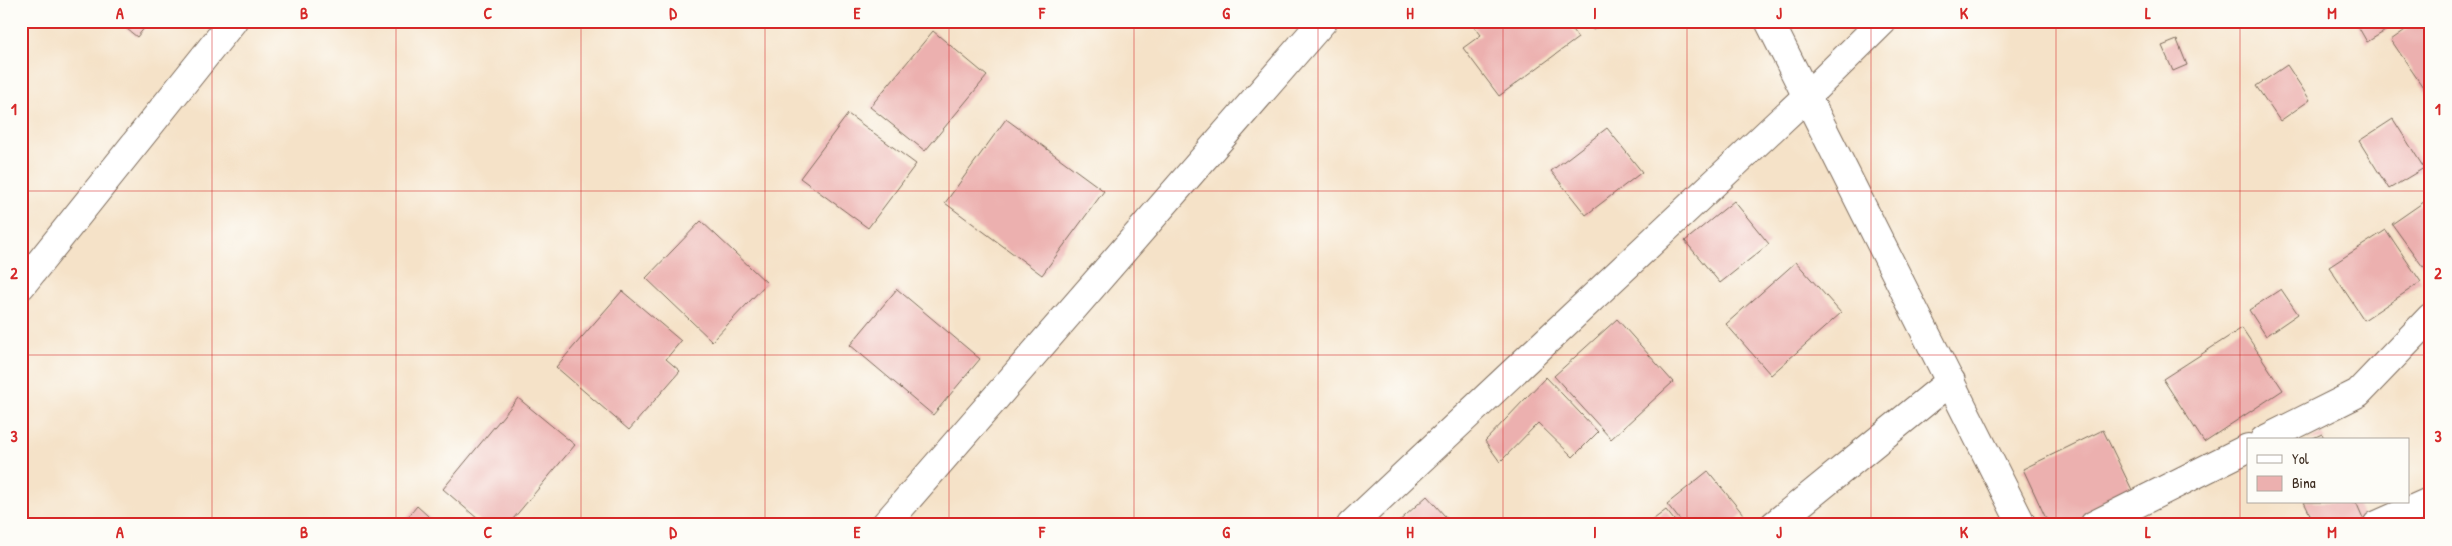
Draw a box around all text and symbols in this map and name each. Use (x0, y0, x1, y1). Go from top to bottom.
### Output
text: A (116, 2, 124, 24)
text: B (300, 2, 308, 24)
text: C (484, 2, 493, 24)
text: D (669, 2, 677, 24)
text: E (853, 2, 861, 24)
text: F (1038, 2, 1046, 24)
text: G (1222, 2, 1230, 24)
text: H (1406, 2, 1414, 24)
text: I (1593, 2, 1597, 24)
text: J (1776, 2, 1782, 24)
text: K (1960, 2, 1969, 24)
text: L (2145, 2, 2151, 24)
text: M (2327, 2, 2337, 24)
text: 1 (11, 98, 17, 120)
text: 1 (2435, 98, 2441, 120)
text: 2 (10, 262, 18, 284)
text: 2 (2434, 262, 2442, 284)
text: 3 (10, 425, 18, 447)
text: 3 (2434, 425, 2442, 447)
legend (2247, 438, 2410, 504)
text: Yol (2292, 448, 2309, 469)
text: Bina (2292, 472, 2316, 493)
text: A (116, 521, 124, 543)
text: B (300, 521, 308, 543)
text: C (484, 521, 493, 543)
text: D (669, 521, 677, 543)
text: E (853, 521, 861, 543)
text: F (1038, 521, 1046, 543)
text: G (1222, 521, 1230, 543)
text: H (1406, 521, 1414, 543)
text: I (1593, 521, 1597, 543)
text: J (1776, 521, 1782, 543)
text: K (1960, 521, 1969, 543)
text: L (2145, 521, 2151, 543)
text: M (2327, 521, 2337, 543)

